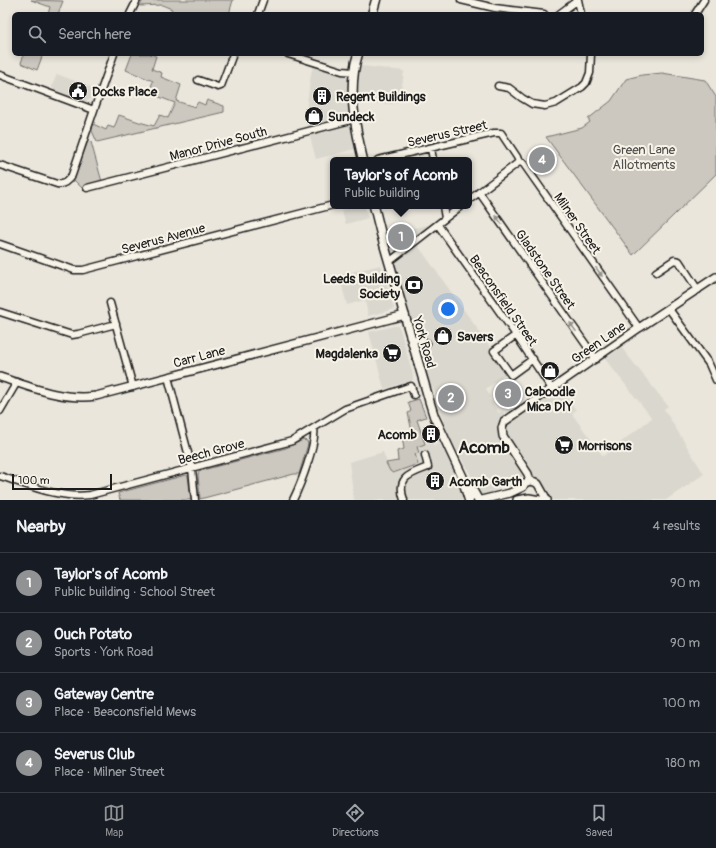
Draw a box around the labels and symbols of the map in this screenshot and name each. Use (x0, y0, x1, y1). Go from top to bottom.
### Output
public building icon: Docks Place (67, 80, 89, 102)
place label: Docks Place (92, 84, 158, 100)
building icon: Regent Buildings (311, 85, 333, 107)
place label: Regent Buildings (336, 89, 426, 105)
shop icon: Sundeck (303, 105, 325, 127)
place label: Sundeck (328, 109, 375, 125)
street label: Severus Street (406, 117, 489, 151)
street label: Manor Drive South (168, 123, 269, 165)
park label: Green Lane Allotments (613, 142, 676, 173)
pin: 4 (529, 145, 555, 175)
street label: Milner Street (550, 190, 605, 258)
one-way arrow (495, 215, 503, 226)
street label: Severus Avenue (120, 220, 207, 258)
pin: 1 (388, 222, 414, 252)
street label: Gladstone Street (512, 227, 579, 313)
street label: Beaconsfield Street (466, 252, 541, 350)
one-way arrow (595, 267, 603, 277)
place label: Leeds Building Society (323, 271, 400, 302)
bank icon: Leeds Building Society (403, 274, 425, 296)
your location (438, 299, 458, 319)
street label: York Road (409, 314, 439, 370)
street label: Green Lane (568, 318, 629, 367)
one-way arrow (569, 322, 577, 332)
shop icon: Savers (432, 325, 454, 347)
place label: Savers (457, 329, 494, 345)
street label: Carr Lane (172, 342, 227, 372)
supermarket icon: Magdalenka (381, 342, 403, 364)
place label: Magdalenka (316, 346, 378, 362)
shop icon: Caboodle Mica DIY (539, 360, 561, 382)
pin: 3 (495, 379, 521, 409)
pin: 2 (438, 383, 464, 413)
place label: Caboodle Mica DIY (525, 384, 576, 415)
building icon: Acomb (420, 423, 442, 445)
place label: Acomb (377, 427, 418, 443)
supermarket icon: Morrisons (553, 434, 575, 456)
street label: Beech Grove (176, 435, 247, 468)
district label: Acomb (458, 437, 510, 458)
place label: Morrisons (578, 438, 632, 454)
building icon: Acomb Garth (424, 470, 446, 492)
scale bar (12, 472, 112, 491)
place label: Acomb Garth (449, 474, 522, 490)

